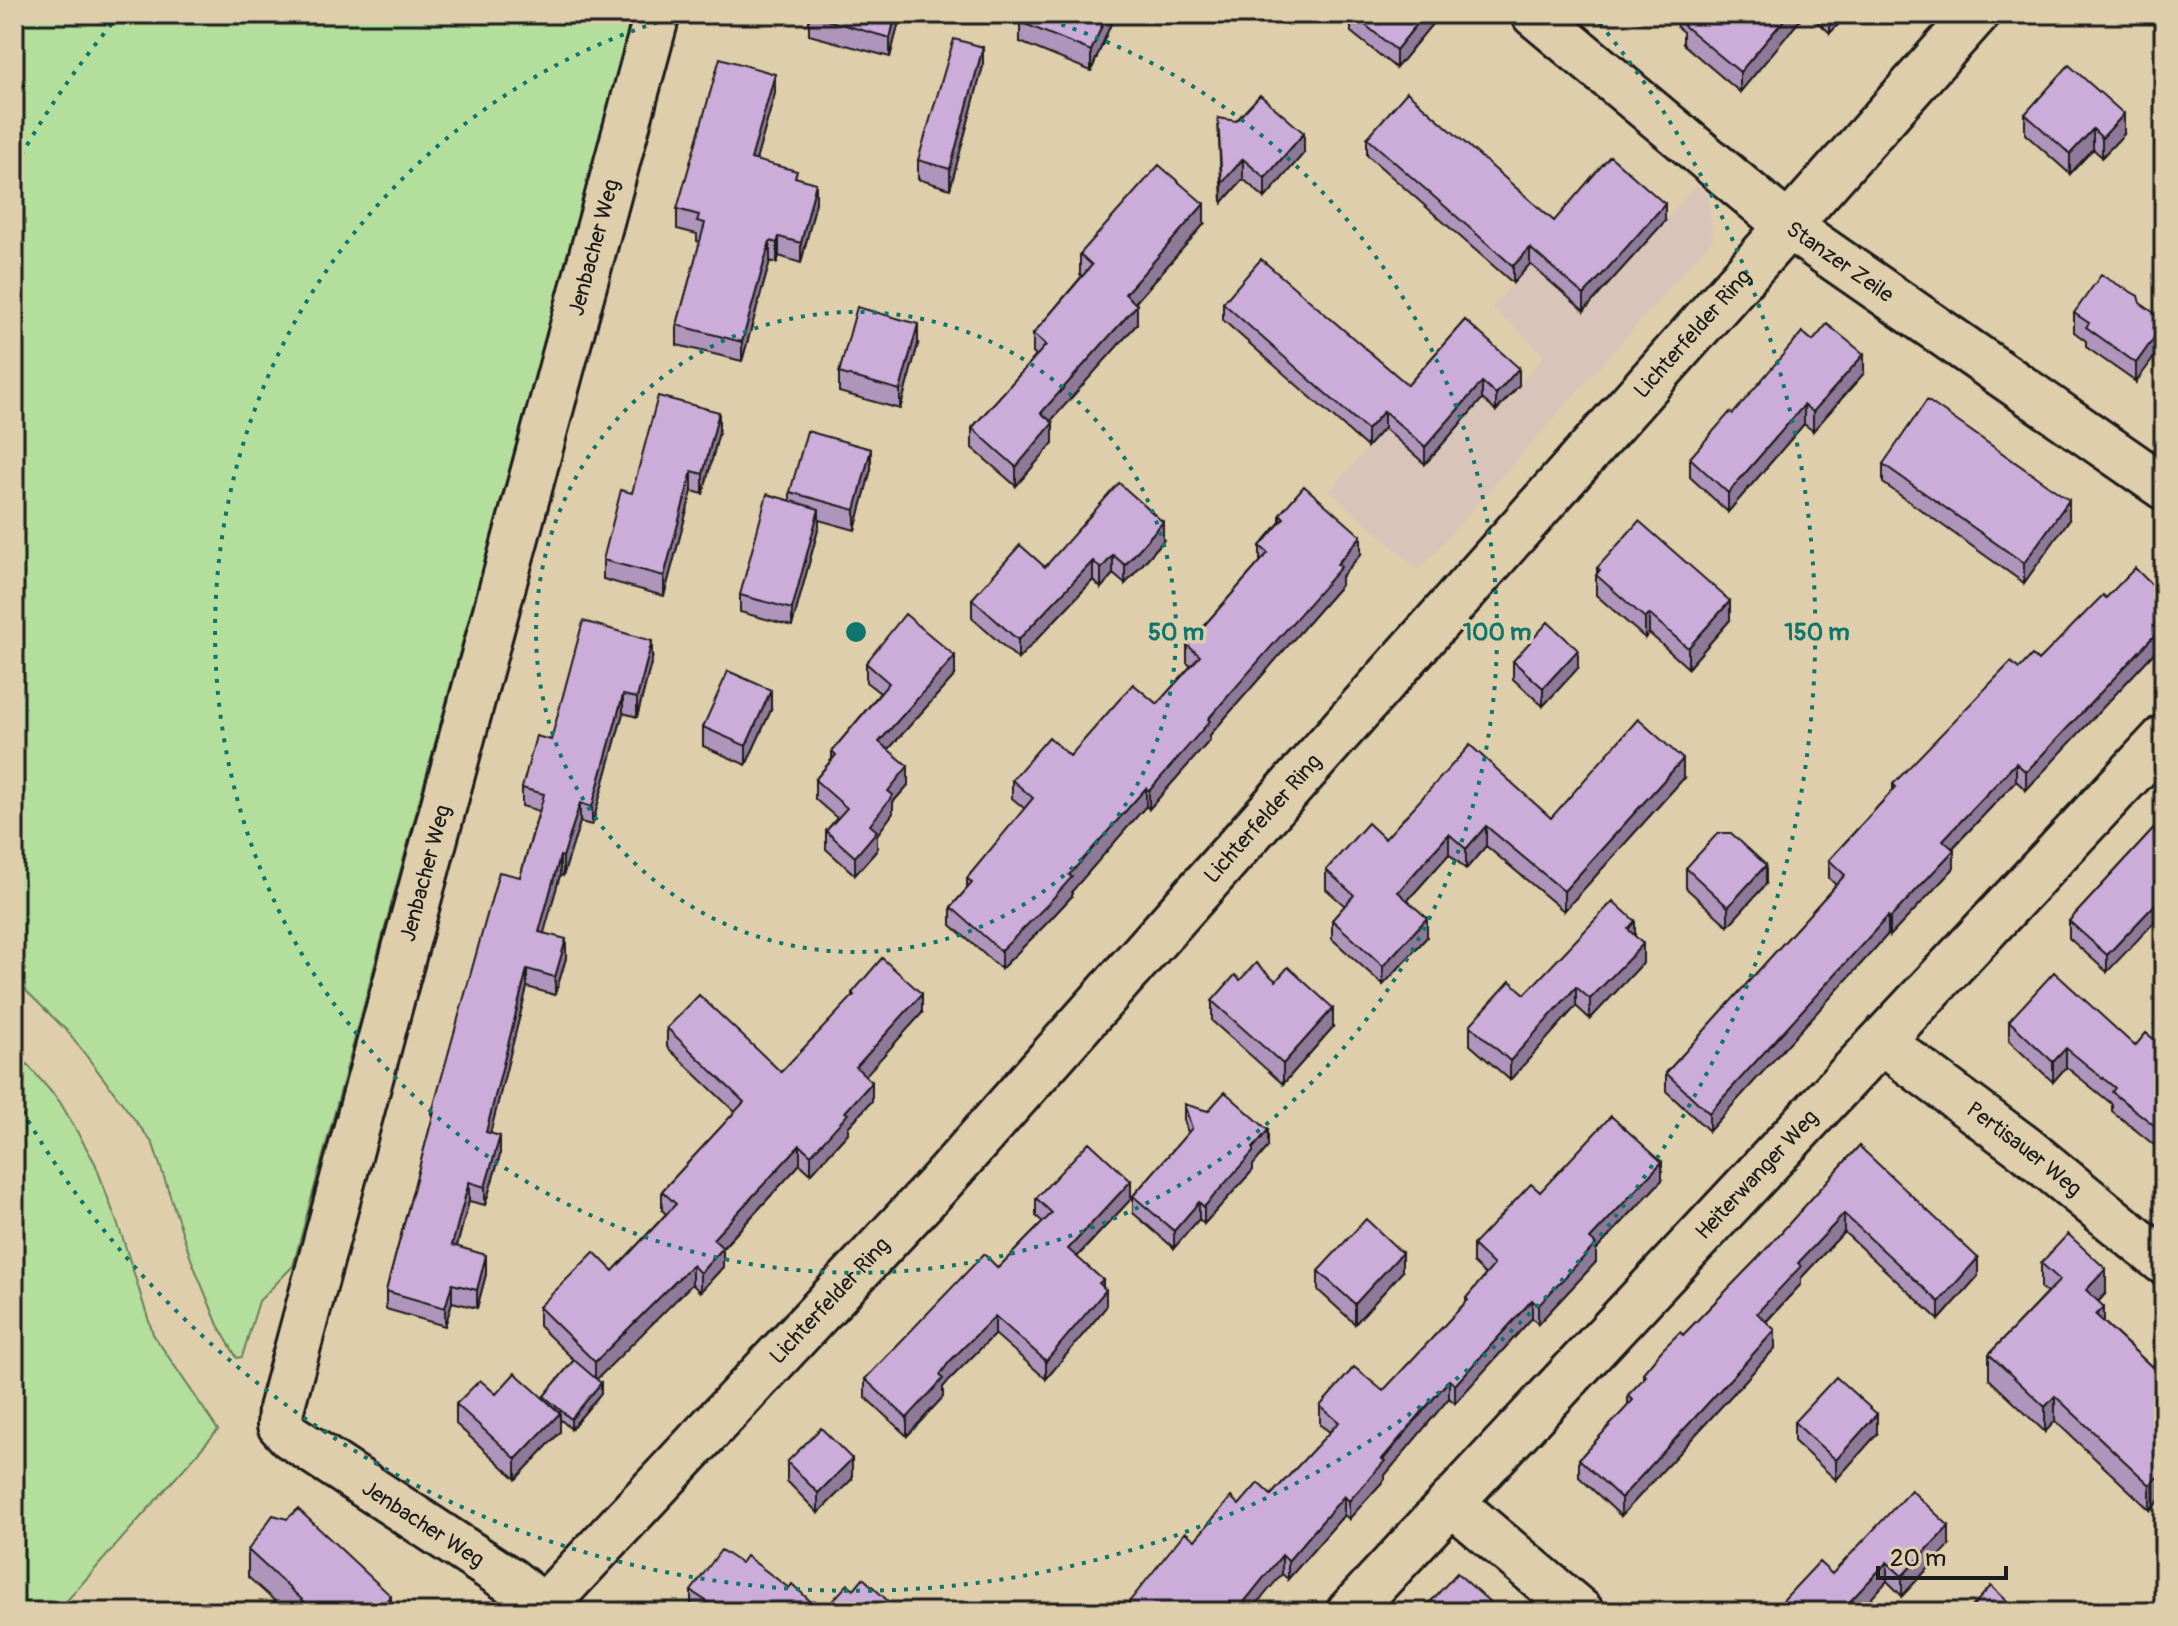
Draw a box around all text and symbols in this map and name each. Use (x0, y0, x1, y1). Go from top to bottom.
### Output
street label: Jenbacher Weg (562, 176, 626, 319)
street label: Stanzer Zeile (1781, 215, 1899, 309)
street label: Lichterfelder Ring (1628, 263, 1757, 404)
centre of rings (842, 618, 870, 646)
text: 50 m (1148, 618, 1204, 647)
text: 100 m (1463, 618, 1531, 647)
text: 150 m (1784, 618, 1850, 647)
street label: Lichterfelder Ring (1198, 748, 1328, 889)
street label: Jenbacher Weg (394, 802, 457, 944)
street label: Pertisauer Weg (1961, 1096, 2087, 1203)
street label: Heiterwanger Weg (1689, 1104, 1824, 1245)
street label: Lichterfelder Ring (764, 1231, 896, 1370)
street label: Jenbacher Weg (357, 1474, 489, 1574)
scale bar (1878, 1530, 2006, 1580)
text: 20 m (1890, 1544, 1946, 1573)

